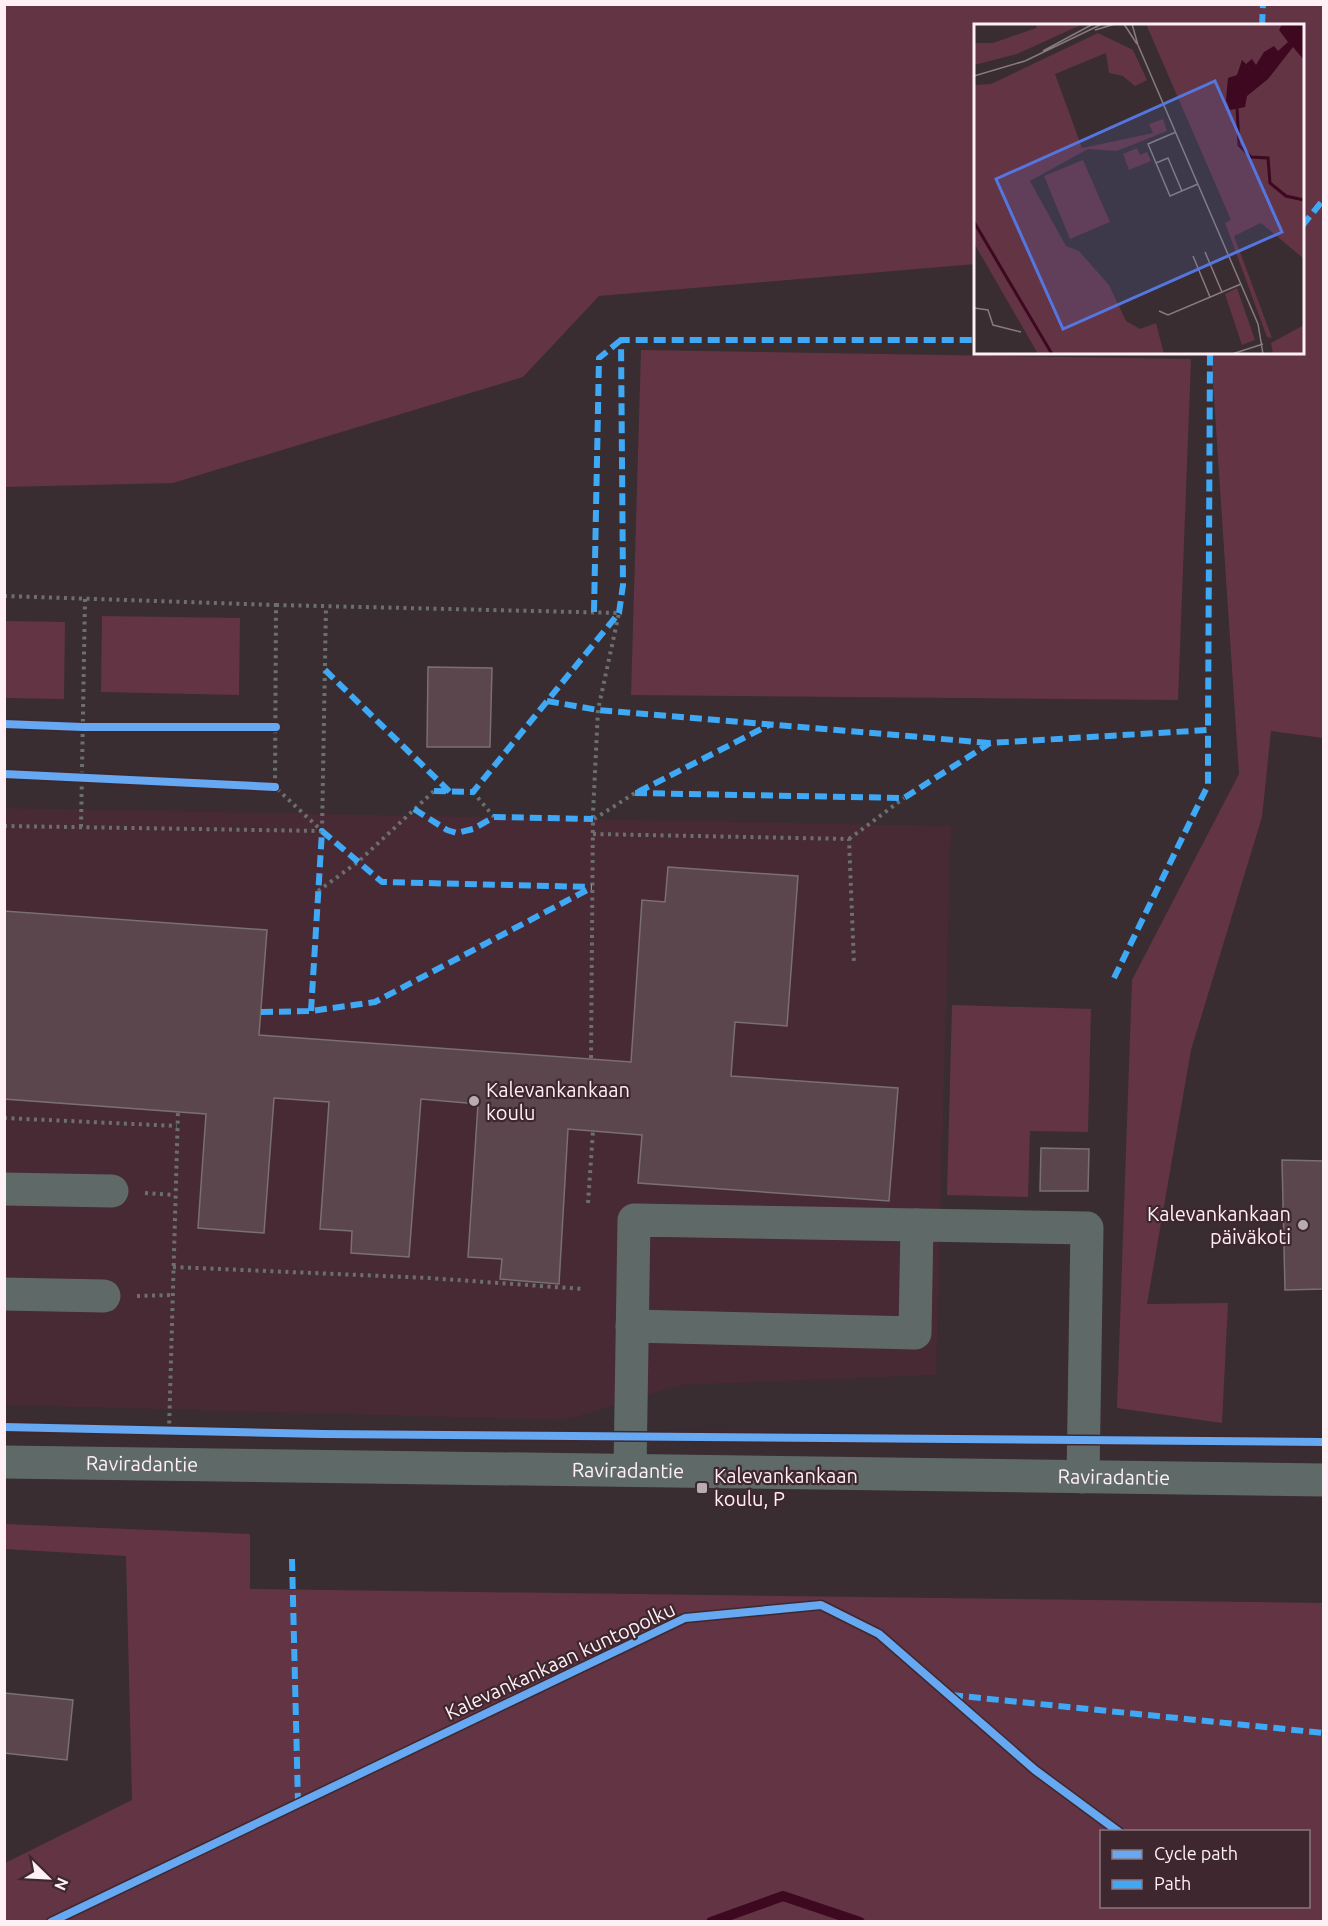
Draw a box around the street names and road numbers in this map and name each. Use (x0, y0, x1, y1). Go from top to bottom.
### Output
street label: Raviradantie (86, 1451, 198, 1476)
street label: Raviradantie (572, 1458, 684, 1482)
street label: Raviradantie (1058, 1464, 1170, 1489)
street label: Kalevankankaan kuntopolku (441, 1597, 678, 1724)

